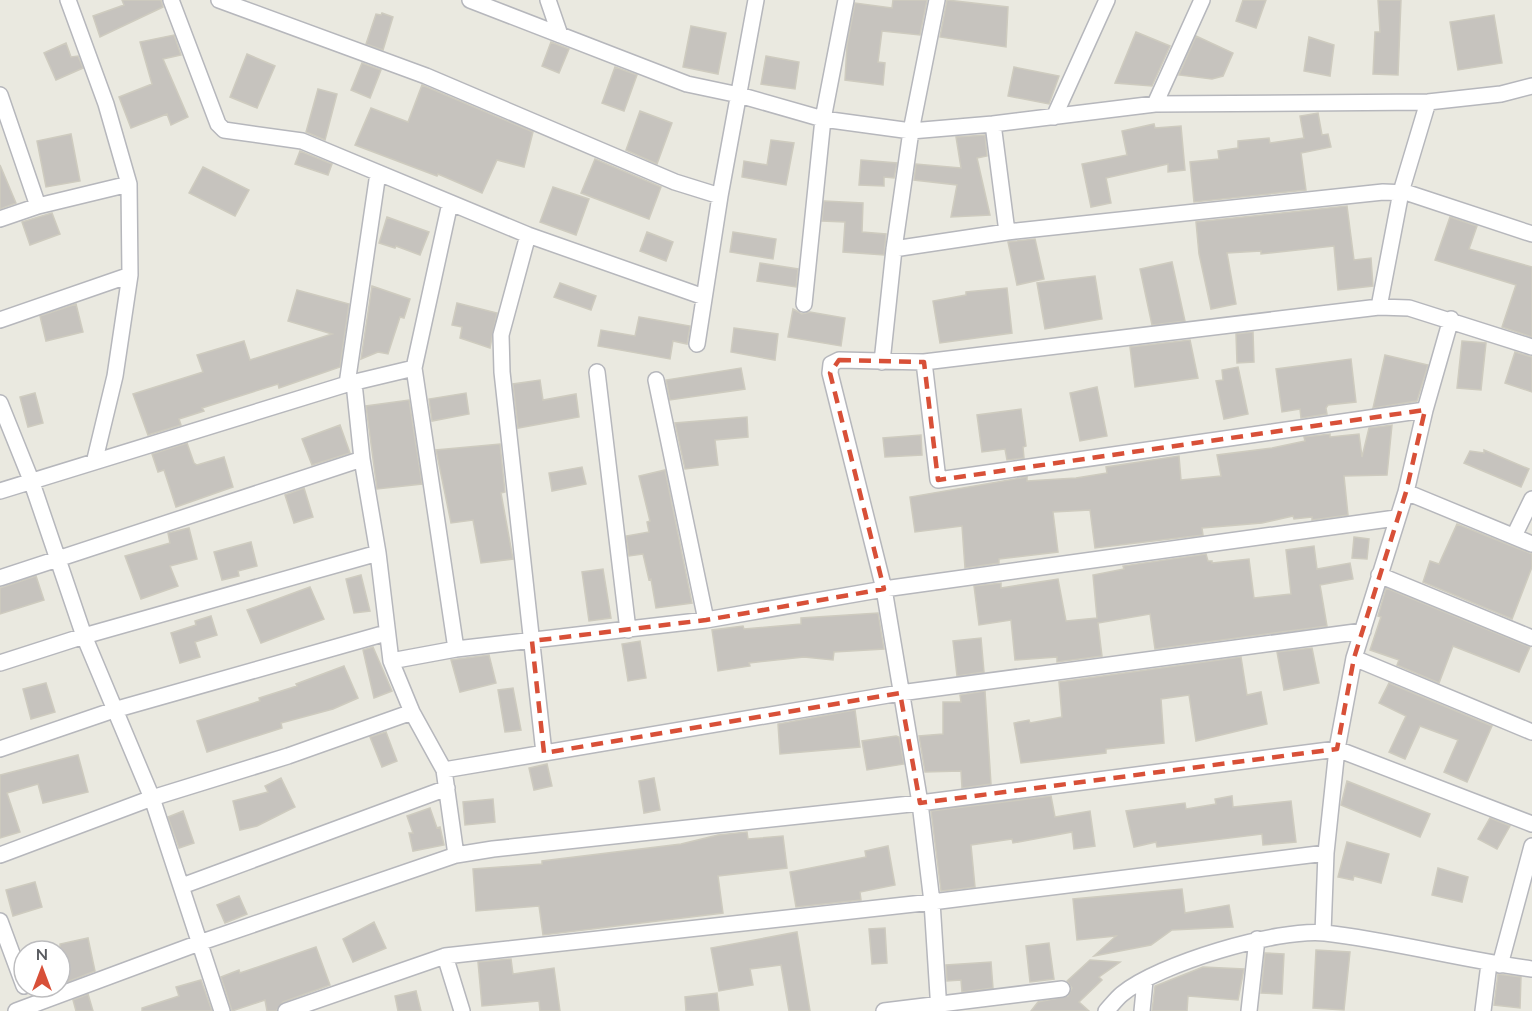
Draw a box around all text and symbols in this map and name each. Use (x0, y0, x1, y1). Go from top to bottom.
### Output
north arrow (12, 939, 72, 999)
text: N (36, 944, 48, 963)

